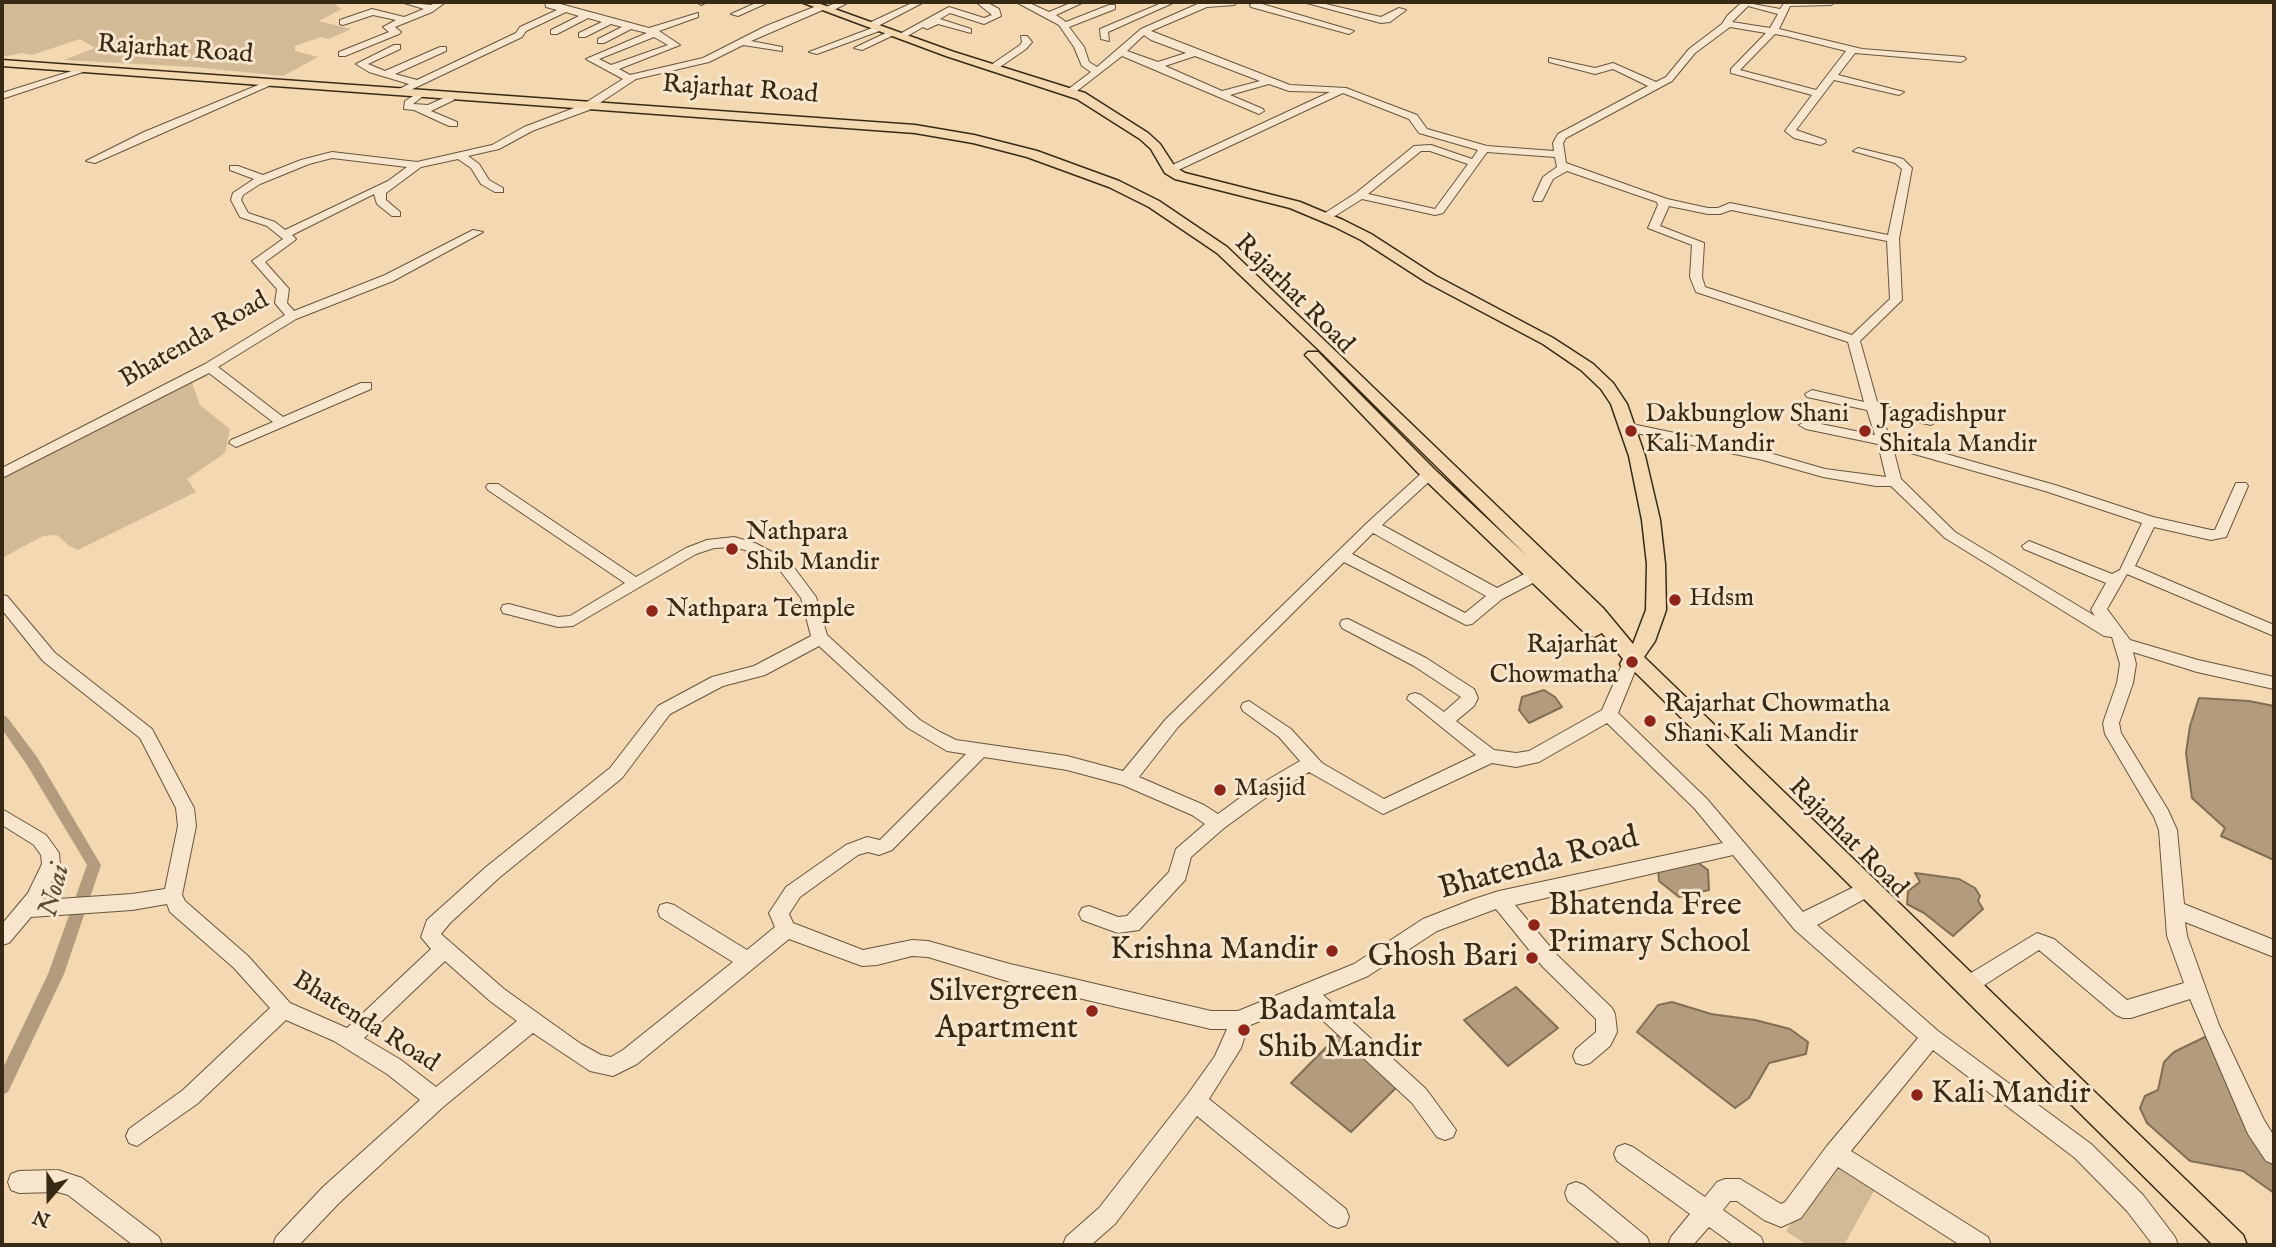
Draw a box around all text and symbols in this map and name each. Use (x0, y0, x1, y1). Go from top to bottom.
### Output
street label: Rajarhat Road (96, 30, 254, 72)
street label: Rajarhat Road (661, 70, 819, 112)
street label: Rajarhat Road (1227, 229, 1359, 361)
street label: Bhatenda Road (115, 286, 275, 396)
place label: Dakbunglow Shani Kali Mandir (1645, 400, 1849, 462)
place label: Jagadishpur Shitala Mandir (1879, 400, 2037, 462)
marker: Dakbunglow Shani Kali Mandir (1623, 423, 1639, 439)
marker: Jagadishpur Shitala Mandir (1857, 423, 1873, 439)
place label: Nathpara Shib Mandir (746, 518, 880, 580)
marker: Nathpara Shib Mandir (724, 541, 740, 557)
place label: Hdsm (1689, 584, 1754, 616)
marker: Hdsm (1667, 592, 1683, 608)
place label: Nathpara Temple (666, 595, 855, 627)
marker: Nathpara Temple (644, 603, 660, 619)
place label: Rajarhat Chowmatha (1490, 631, 1618, 692)
marker: Rajarhat Chowmatha (1624, 654, 1640, 670)
place label: Rajarhat Chowmatha Shani Kali Mandir (1664, 690, 1890, 752)
marker: Rajarhat Chowmatha Shani Kali Mandir (1642, 713, 1658, 729)
street label: Rajarhat Road (1781, 773, 1913, 905)
place label: Masjid (1234, 774, 1306, 806)
marker: Masjid (1212, 782, 1228, 798)
street label: Bhatenda Road (1435, 820, 1643, 910)
water label: Noai (33, 861, 79, 921)
place label: Bhatenda Free Primary School (1548, 888, 1750, 963)
marker: Bhatenda Free Primary School (1526, 917, 1542, 933)
place label: Krishna Mandir (1110, 932, 1318, 970)
place label: Ghosh Bari (1368, 939, 1518, 977)
marker: Krishna Mandir (1324, 943, 1340, 959)
marker: Ghosh Bari (1524, 950, 1540, 966)
street label: Bhatenda Road (286, 966, 444, 1080)
place label: Silvergreen Apartment (929, 974, 1078, 1049)
place label: Badamtala Shib Mandir (1258, 993, 1422, 1068)
marker: Silvergreen Apartment (1084, 1003, 1100, 1019)
marker: Badamtala Shib Mandir (1236, 1022, 1252, 1038)
place label: Kali Mandir (1931, 1076, 2091, 1114)
marker: Kali Mandir (1909, 1087, 1925, 1103)
north arrow (14, 1163, 84, 1233)
text: N (30, 1204, 54, 1232)

